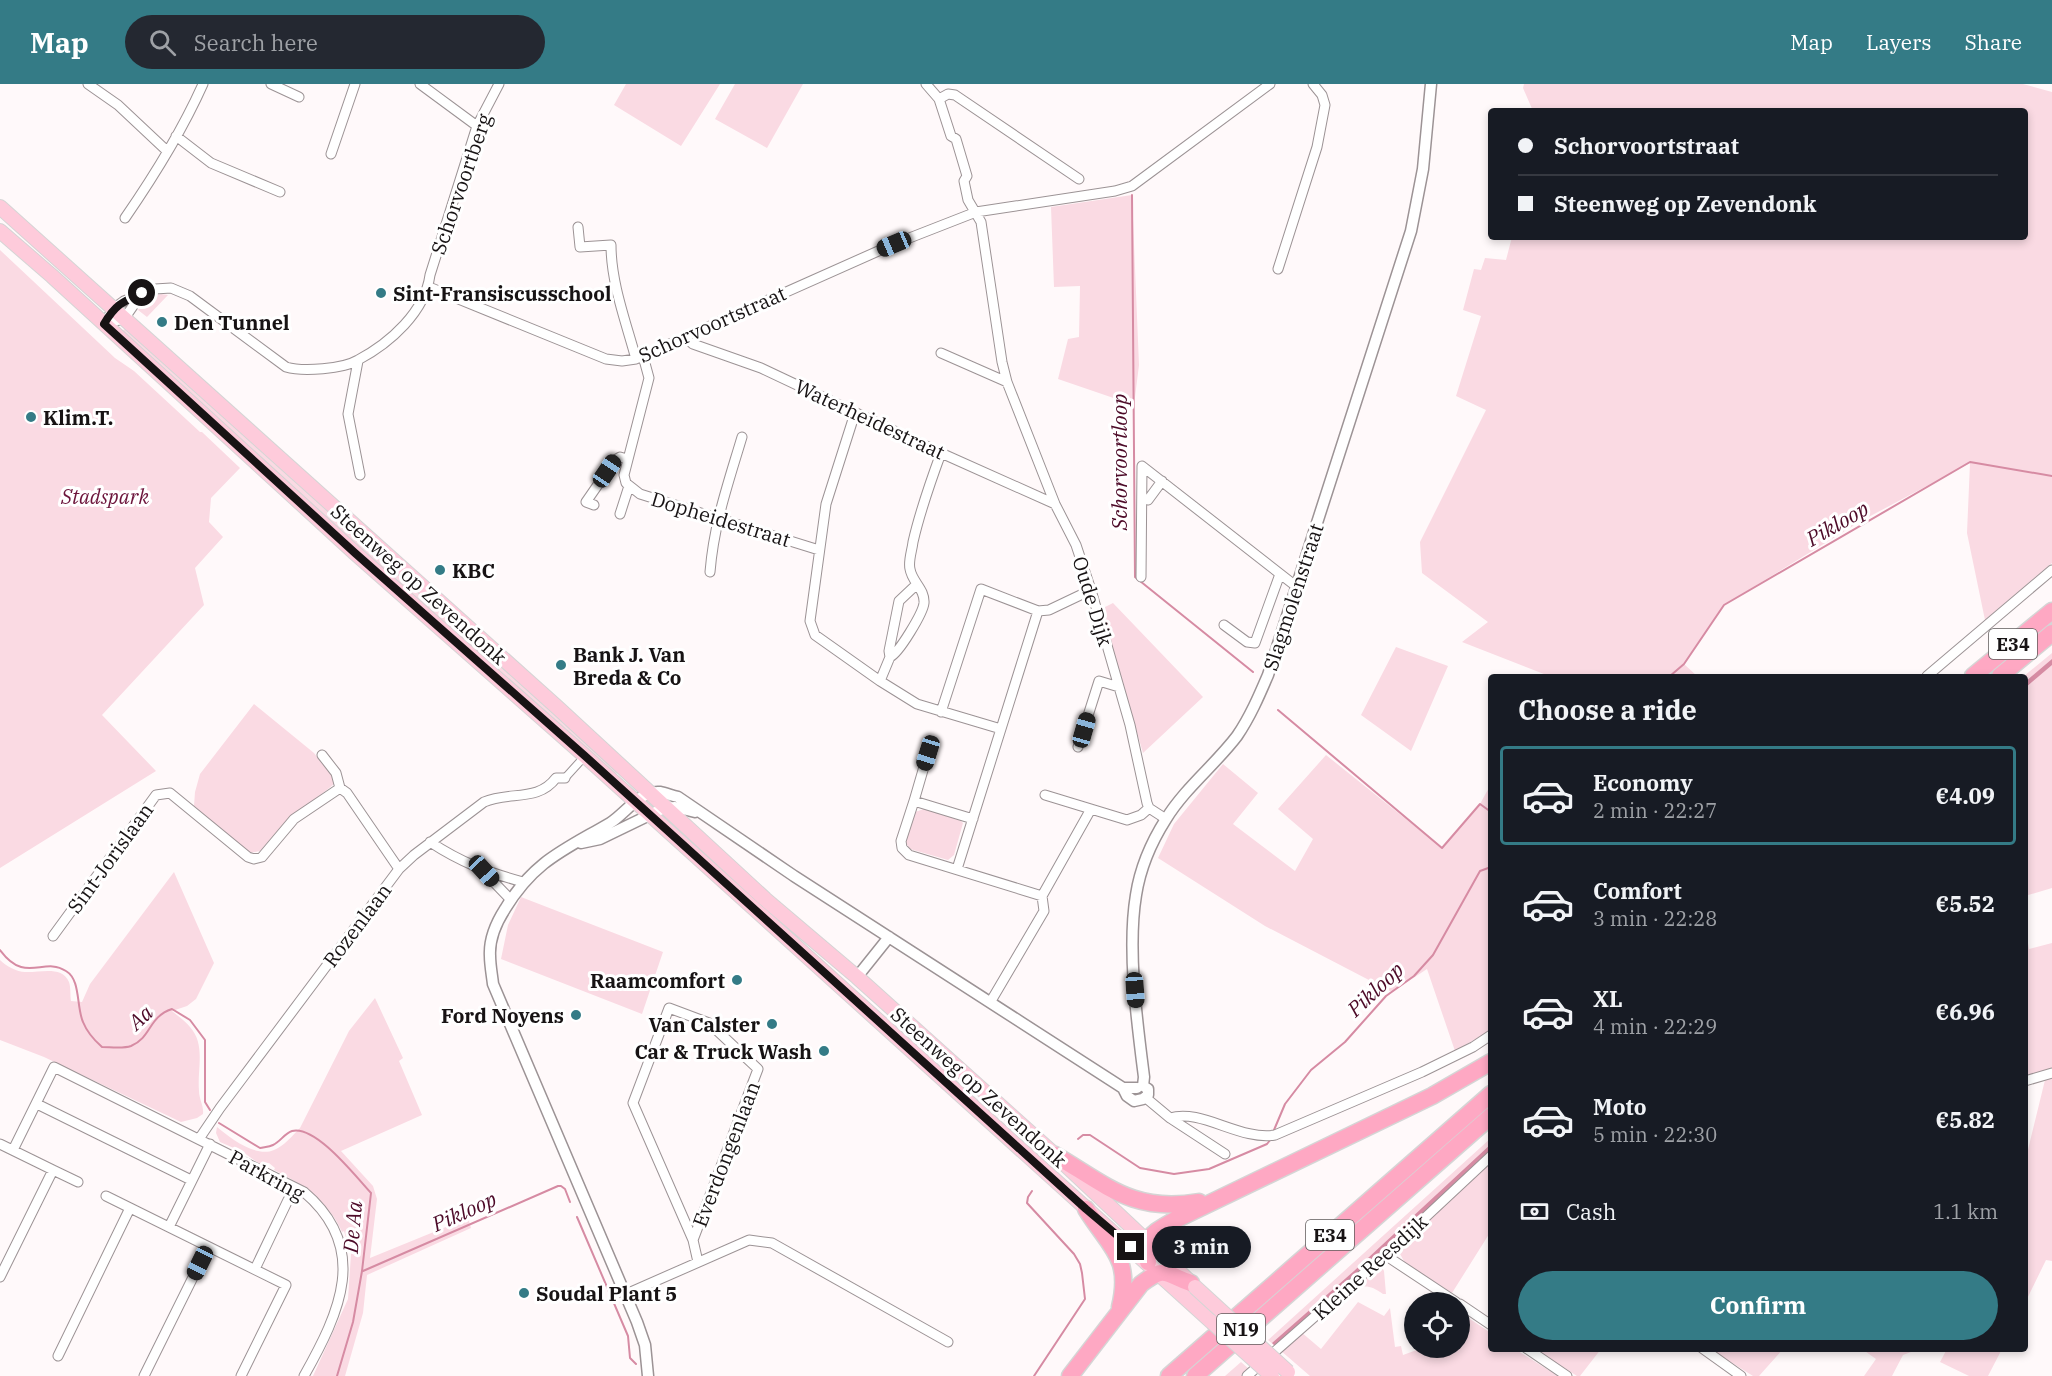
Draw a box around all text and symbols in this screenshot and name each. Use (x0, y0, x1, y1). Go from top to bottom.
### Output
search box (125, 15, 545, 69)
text: Map (30, 24, 89, 61)
icon: search (146, 26, 179, 59)
text: Search here (194, 28, 318, 57)
text: Map (1790, 28, 1833, 56)
text: Layers (1866, 28, 1932, 56)
text: Share (1965, 28, 2022, 56)
street label: Schorvoortberg (424, 110, 498, 258)
text: Schorvoortstraat (1554, 131, 1739, 160)
text: Steenweg op Zevendonk (1554, 189, 1816, 218)
car (874, 229, 914, 259)
route start (128, 279, 155, 306)
street label: Schorvoortstraat (634, 279, 790, 369)
place label: Sint-Fransiscusschool (393, 280, 612, 307)
marker: Sint-Fransiscusschool (374, 286, 388, 300)
place label: Den Tunnel (174, 309, 290, 336)
marker: Den Tunnel (155, 315, 169, 329)
street label: Waterheidestraat (791, 373, 949, 465)
water label: Schorvoortloop (1105, 394, 1133, 531)
place label: Klim.T. (43, 404, 113, 431)
marker: Klim.T. (24, 410, 38, 424)
car (589, 451, 625, 491)
park label: Stadspark (60, 483, 149, 510)
street label: Dopheidestraat (648, 485, 794, 553)
water label: Pikloop (1800, 494, 1873, 553)
street label: Steenweg op Zevendonk (325, 498, 513, 670)
street label: Slagmolenstraat (1256, 520, 1330, 674)
street label: Oude Dijk (1067, 553, 1120, 649)
place label: KBC (452, 557, 495, 584)
marker: KBC (433, 563, 447, 577)
road number: E34 (1989, 629, 2037, 659)
place label: Bank J. Van Breda & Co (573, 641, 685, 691)
marker: Bank J. Van Breda & Co (554, 658, 568, 672)
text: Choose a ride (1518, 692, 1697, 727)
car (1070, 710, 1098, 750)
car (914, 733, 942, 773)
text: Economy (1593, 768, 1693, 797)
icon: car (1521, 769, 1575, 823)
text: €4.09 (1936, 781, 1995, 810)
street label: Sint-Jorislaan (61, 797, 159, 919)
text: 2 min · 22:27 (1593, 797, 1717, 824)
car (465, 852, 503, 890)
text: Comfort (1593, 876, 1682, 905)
street label: Rozenlaan (317, 877, 397, 972)
icon: car (1521, 877, 1575, 931)
text: €5.52 (1936, 889, 1995, 918)
text: 3 min · 22:28 (1593, 905, 1717, 932)
water label: Pikloop (1340, 956, 1409, 1023)
place label: Raamcomfort (590, 967, 726, 994)
car (1125, 971, 1145, 1009)
marker: Raamcomfort (730, 973, 744, 987)
text: XL (1593, 984, 1623, 1013)
icon: car (1521, 985, 1575, 1039)
text: €6.96 (1936, 997, 1995, 1026)
water label: Aa (120, 998, 159, 1037)
street label: Steenweg op Zevendonk (885, 1001, 1073, 1173)
place label: Ford Noyens (441, 1002, 564, 1029)
marker: Ford Noyens (569, 1008, 583, 1022)
place label: Van Calster (649, 1011, 760, 1038)
text: 4 min · 22:29 (1593, 1013, 1717, 1040)
marker: Van Calster (765, 1017, 779, 1031)
place label: Car & Truck Wash (634, 1038, 812, 1065)
marker: Car & Truck Wash (817, 1044, 831, 1058)
street label: Everdongenlaan (686, 1077, 766, 1231)
text: Moto (1593, 1092, 1647, 1121)
icon: car (1521, 1093, 1575, 1147)
text: €5.82 (1936, 1105, 1995, 1134)
text: 5 min · 22:30 (1593, 1121, 1717, 1148)
street label: Parkring (224, 1143, 310, 1207)
water label: Pikloop (426, 1184, 501, 1238)
icon: cash (1518, 1195, 1551, 1228)
text: Cash (1566, 1197, 1617, 1226)
text: 1.1 km (1933, 1198, 1998, 1225)
water label: De Aa (336, 1199, 368, 1255)
street label: Kleine Reesdijk (1307, 1208, 1433, 1326)
road number: E34 (1306, 1220, 1354, 1250)
callout: 3 min (1152, 1226, 1251, 1268)
route end (1117, 1233, 1144, 1260)
text: 3 min (1174, 1233, 1230, 1260)
car (184, 1243, 216, 1283)
button: Confirm (1518, 1271, 1998, 1340)
place label: Soudal Plant 5 (536, 1280, 677, 1307)
marker: Soudal Plant 5 (517, 1286, 531, 1300)
map controls (1404, 1292, 1470, 1358)
button: locate (1404, 1292, 1470, 1358)
road number: N19 (1217, 1314, 1265, 1344)

